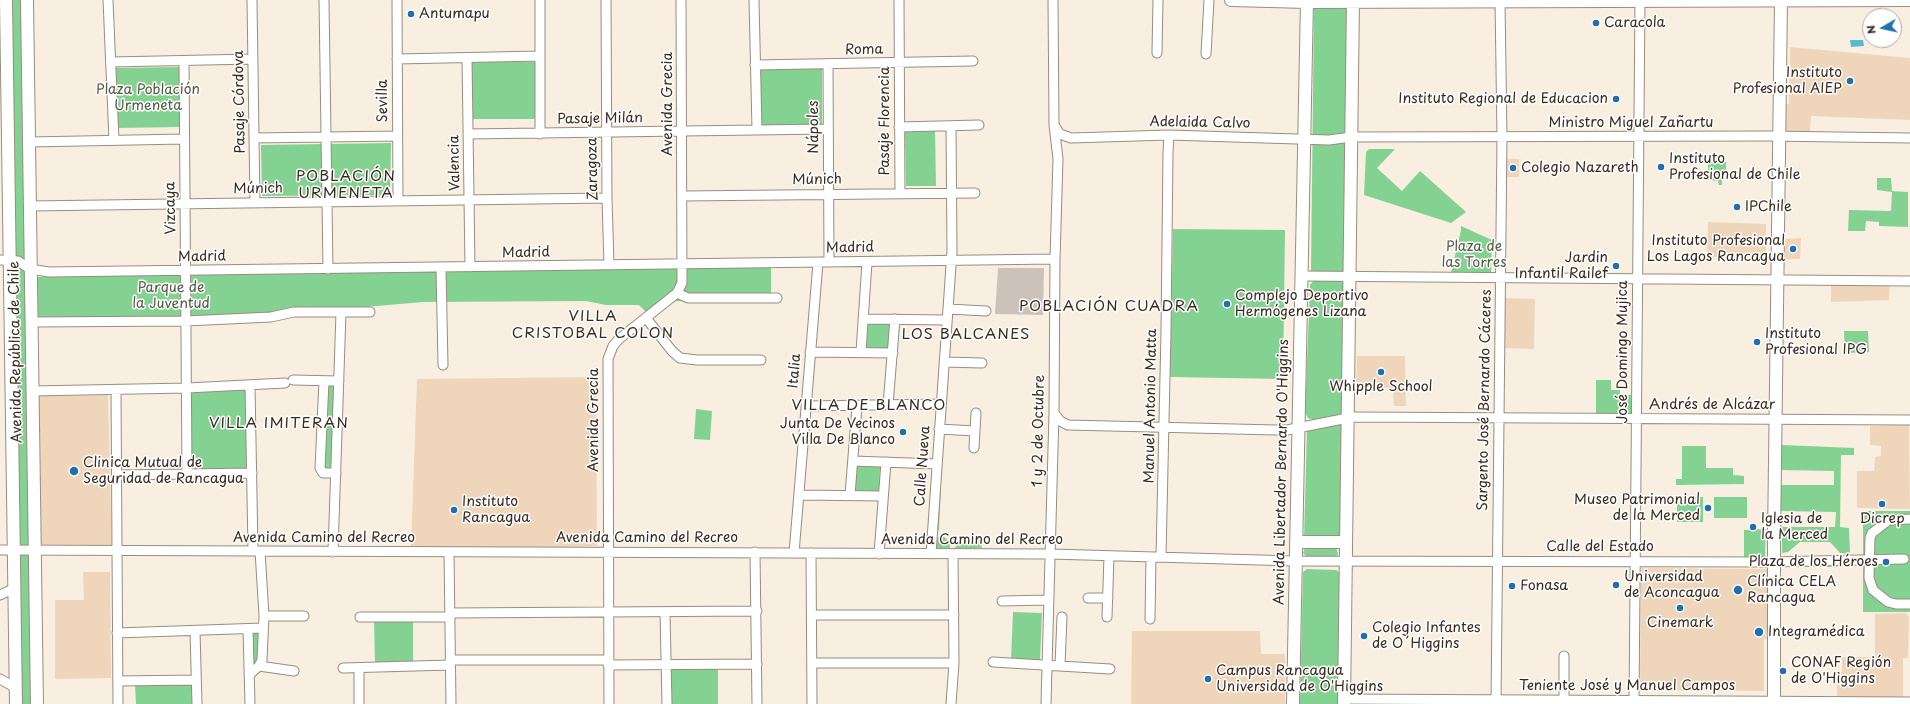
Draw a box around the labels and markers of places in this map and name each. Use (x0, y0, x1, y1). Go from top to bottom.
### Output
place label: Antumapu (419, 6, 490, 22)
marker: Antumapu (406, 9, 416, 19)
place label: Caracola (1604, 15, 1665, 31)
marker: Caracola (1591, 18, 1601, 28)
place label: Instituto Profesional AIEP (1733, 65, 1842, 98)
marker: Instituto Profesional AIEP (1845, 76, 1855, 86)
place label: Instituto Regional de Educacion (1398, 91, 1608, 107)
marker: Instituto Regional de Educacion (1611, 94, 1621, 104)
place label: Instituto Profesional de Chile (1669, 151, 1801, 184)
place label: Colegio Nazareth (1521, 160, 1639, 176)
marker: Instituto Profesional de Chile (1656, 162, 1666, 172)
marker: Colegio Nazareth (1508, 163, 1518, 173)
place label: IPChile (1745, 199, 1792, 215)
marker: IPChile (1732, 202, 1742, 212)
place label: Instituto Profesional Los Lagos Rancagua (1647, 233, 1785, 266)
marker: Instituto Profesional Los Lagos Rancagua (1788, 244, 1798, 254)
place label: Jardin Infantil Railef (1515, 250, 1608, 282)
marker: Jardin Infantil Railef (1611, 261, 1621, 271)
place label: Complejo Deportivo Hermógenes Lizana (1235, 288, 1369, 320)
marker: Complejo Deportivo Hermógenes Lizana (1222, 299, 1232, 309)
place label: Instituto Profesional IPG (1765, 326, 1867, 358)
marker: Instituto Profesional IPG (1752, 337, 1762, 347)
marker: Whipple School (1376, 367, 1386, 377)
place label: Whipple School (1329, 379, 1433, 395)
place label: Junta De Vecinos Villa De Blanco (780, 416, 895, 448)
marker: Junta De Vecinos Villa De Blanco (898, 427, 908, 437)
place label: Clinica Mutual de Seguridad de Rancagua (83, 455, 244, 488)
marker: Clinica Mutual de Seguridad de Rancagua (68, 465, 80, 477)
place label: Museo Patrimonial de la Merced (1574, 492, 1700, 524)
place label: Instituto Rancagua (462, 494, 530, 526)
marker: Dicrep (1877, 499, 1887, 509)
marker: Museo Patrimonial de la Merced (1703, 503, 1713, 513)
marker: Instituto Rancagua (449, 505, 459, 515)
place label: Iglesia de la Merced (1761, 511, 1828, 544)
place label: Dicrep (1859, 511, 1905, 527)
marker: Iglesia de la Merced (1748, 522, 1758, 532)
place label: Plaza de los Héroes (1749, 554, 1878, 570)
marker: Plaza de los Héroes (1881, 557, 1891, 567)
place label: Universidad de Aconcagua (1624, 569, 1719, 602)
place label: Clínica CELA Rancagua (1747, 574, 1836, 606)
place label: Fonasa (1520, 578, 1568, 594)
marker: Universidad de Aconcagua (1611, 580, 1621, 590)
marker: Fonasa (1507, 581, 1517, 591)
marker: Clínica CELA Rancagua (1732, 584, 1744, 596)
marker: Cinemark (1675, 603, 1685, 613)
place label: Cinemark (1647, 615, 1713, 631)
place label: Colegio Infantes de O´Higgins (1372, 620, 1481, 652)
place label: Integramédica (1768, 624, 1865, 640)
marker: Integramédica (1753, 626, 1765, 638)
marker: Colegio Infantes de O´Higgins (1359, 631, 1369, 641)
place label: CONAF Región de O'Higgins (1791, 655, 1891, 688)
place label: Campus Rancagua Universidad de O'Higgins (1216, 663, 1383, 696)
marker: CONAF Región de O'Higgins (1778, 666, 1788, 676)
marker: Campus Rancagua Universidad de O'Higgins (1203, 674, 1213, 684)

